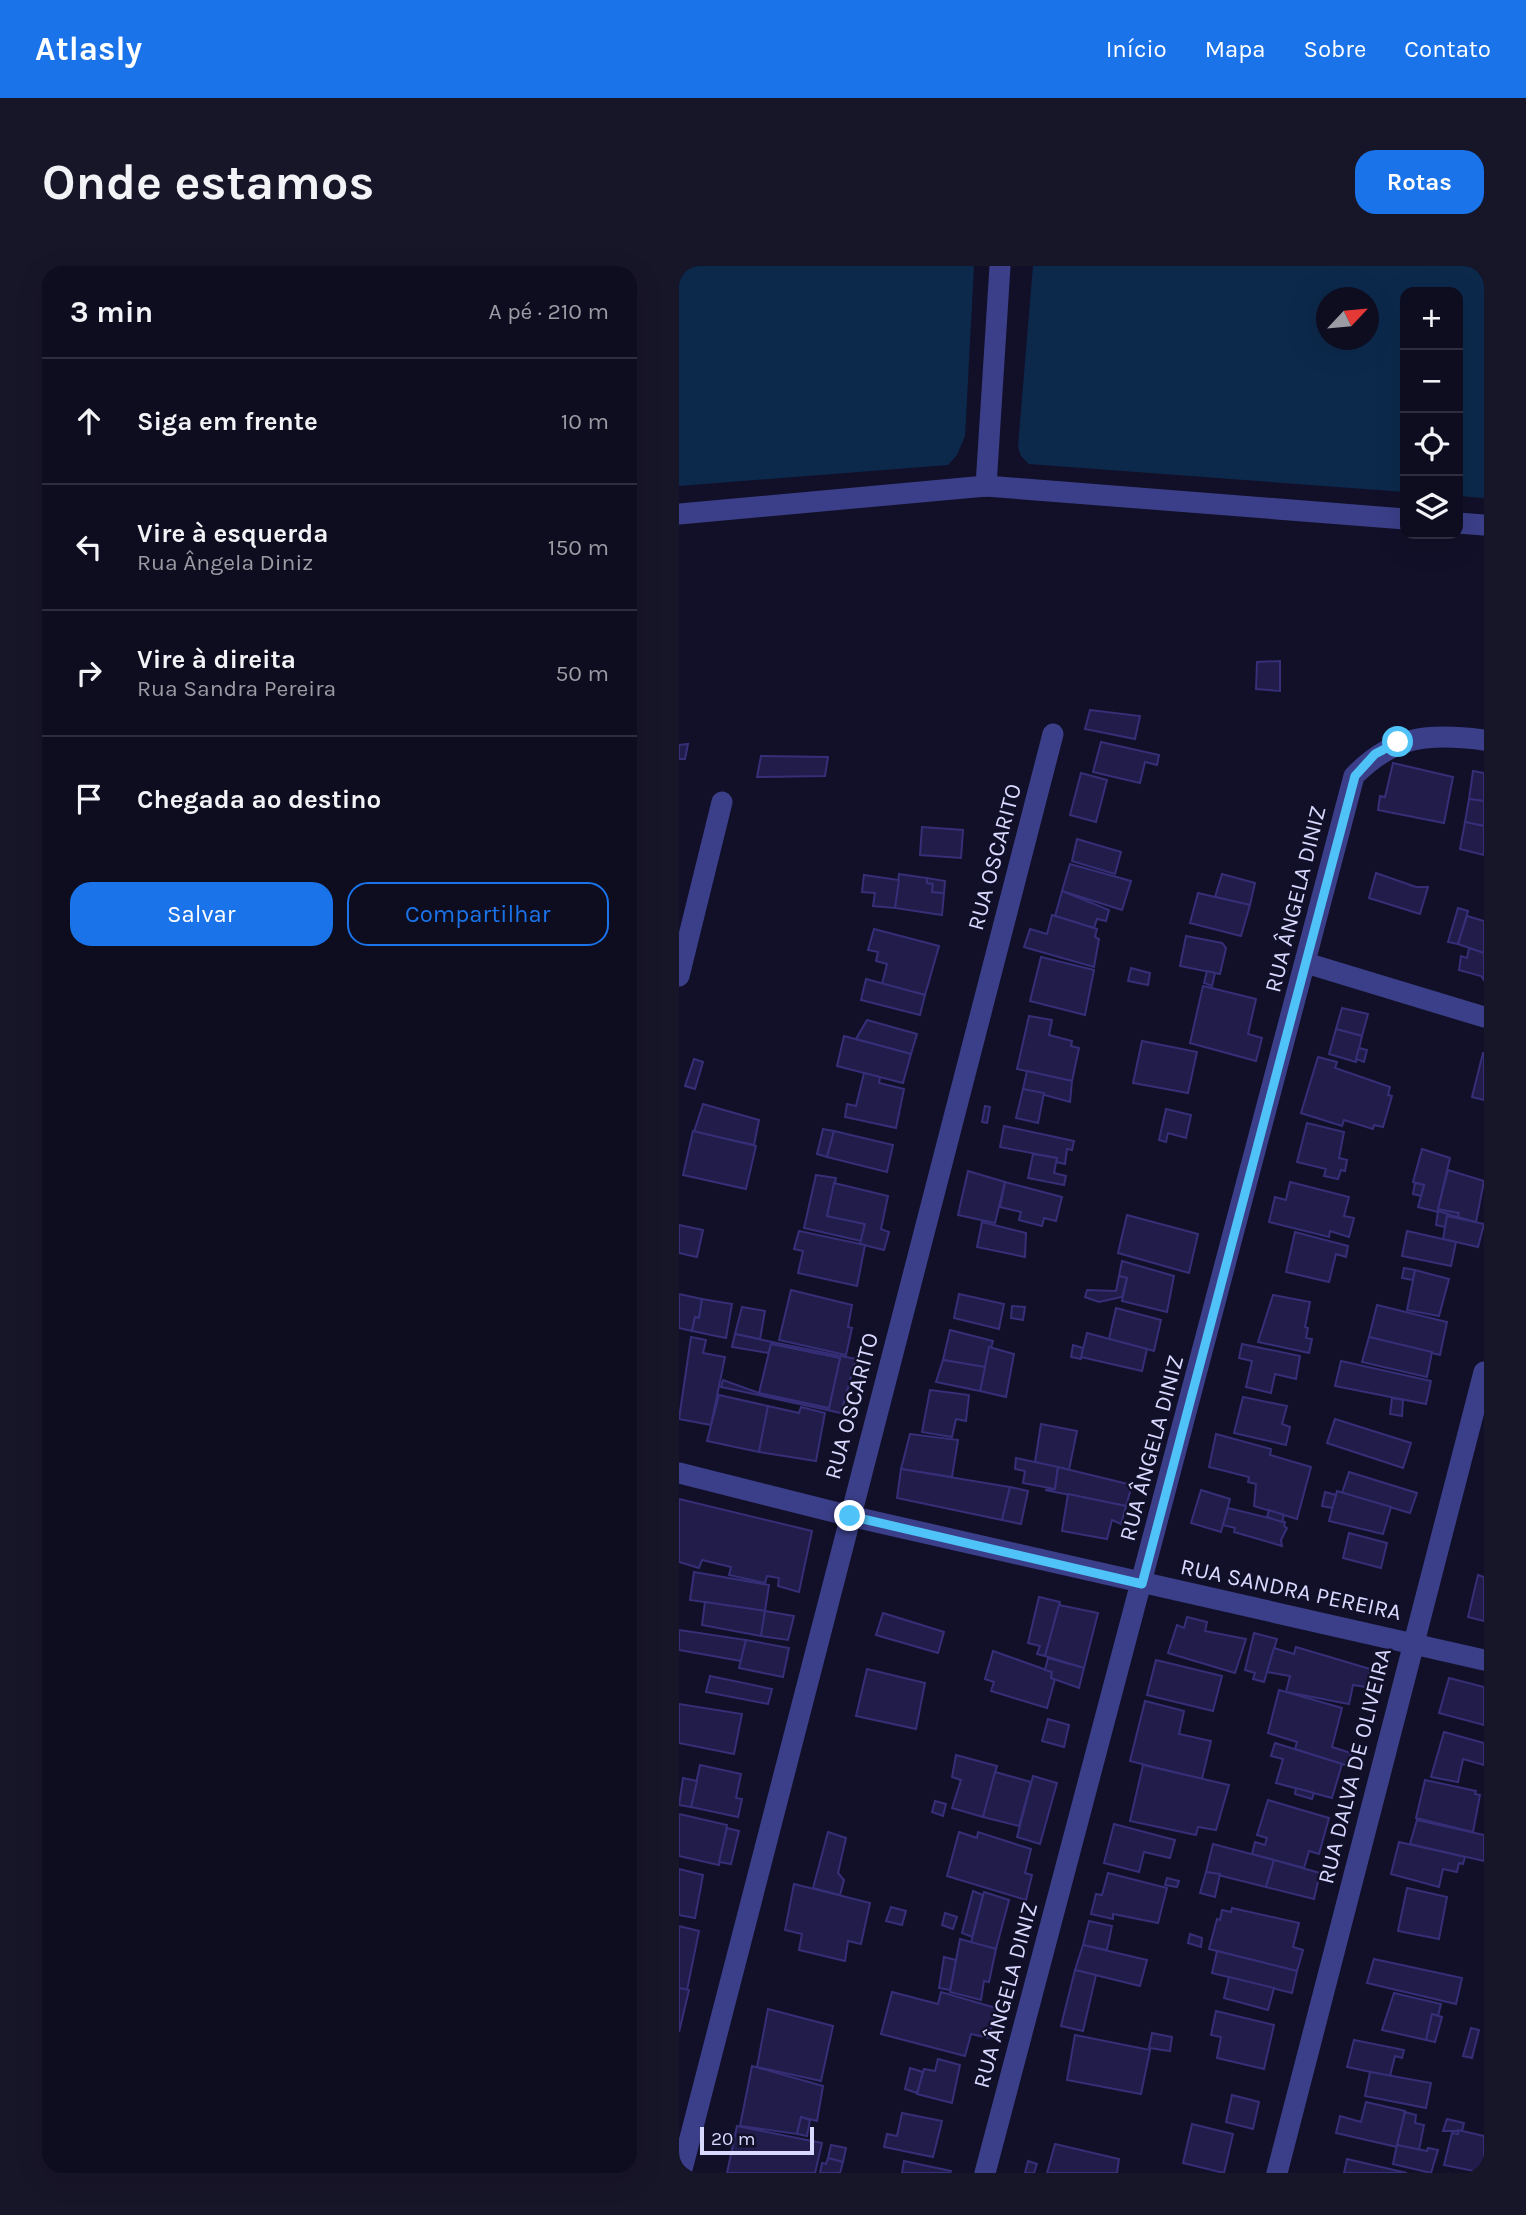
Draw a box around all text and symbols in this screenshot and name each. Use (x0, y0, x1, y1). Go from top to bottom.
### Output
text: Atlasly (35, 30, 142, 68)
text: Início (1106, 35, 1167, 63)
text: Mapa (1205, 35, 1265, 63)
text: Sobre (1303, 35, 1366, 63)
text: Contato (1404, 35, 1491, 63)
button: Rotas (1355, 150, 1484, 214)
text: Onde estamos (42, 154, 374, 211)
north arrow (1316, 287, 1379, 350)
map controls (1400, 287, 1463, 539)
button: + (1400, 287, 1463, 350)
text: 3 min (70, 294, 153, 330)
text: A pé · 210 m (488, 298, 609, 325)
button: − (1400, 350, 1463, 413)
icon: ahead (70, 402, 108, 440)
text: Siga em frente (137, 406, 318, 437)
text: 10 m (561, 408, 609, 435)
button: locate (1400, 413, 1463, 476)
button: layers (1400, 476, 1463, 539)
text: Vire à esquerda (137, 518, 328, 549)
icon: left (70, 528, 108, 566)
text: 150 m (548, 534, 609, 561)
text: Rua Ângela Diniz (137, 549, 313, 576)
text: Vire à direita (137, 644, 296, 675)
icon: right (70, 654, 108, 692)
text: 50 m (555, 660, 609, 687)
text: Rua Sandra Pereira (137, 675, 336, 702)
route start (1382, 726, 1413, 757)
icon: arrive (70, 780, 108, 818)
street label: RUA OSCARITO (962, 781, 1027, 933)
text: Chegada ao destino (137, 784, 381, 815)
street label: RUA ÂNGELA DINIZ (1259, 803, 1332, 995)
button: Salvar (70, 882, 333, 946)
button: Compartilhar (347, 882, 609, 946)
street label: RUA OSCARITO (819, 1330, 884, 1482)
street label: RUA ÂNGELA DINIZ (1114, 1352, 1189, 1544)
route end (834, 1500, 865, 1531)
street label: RUA SANDRA PEREIRA (1178, 1553, 1404, 1626)
street label: RUA DALVA DE OLIVEIRA (1312, 1645, 1397, 1887)
street label: RUA ÂNGELA DINIZ (968, 1899, 1043, 2091)
scale bar (700, 2124, 814, 2156)
text: 20 m (711, 2128, 756, 2150)

